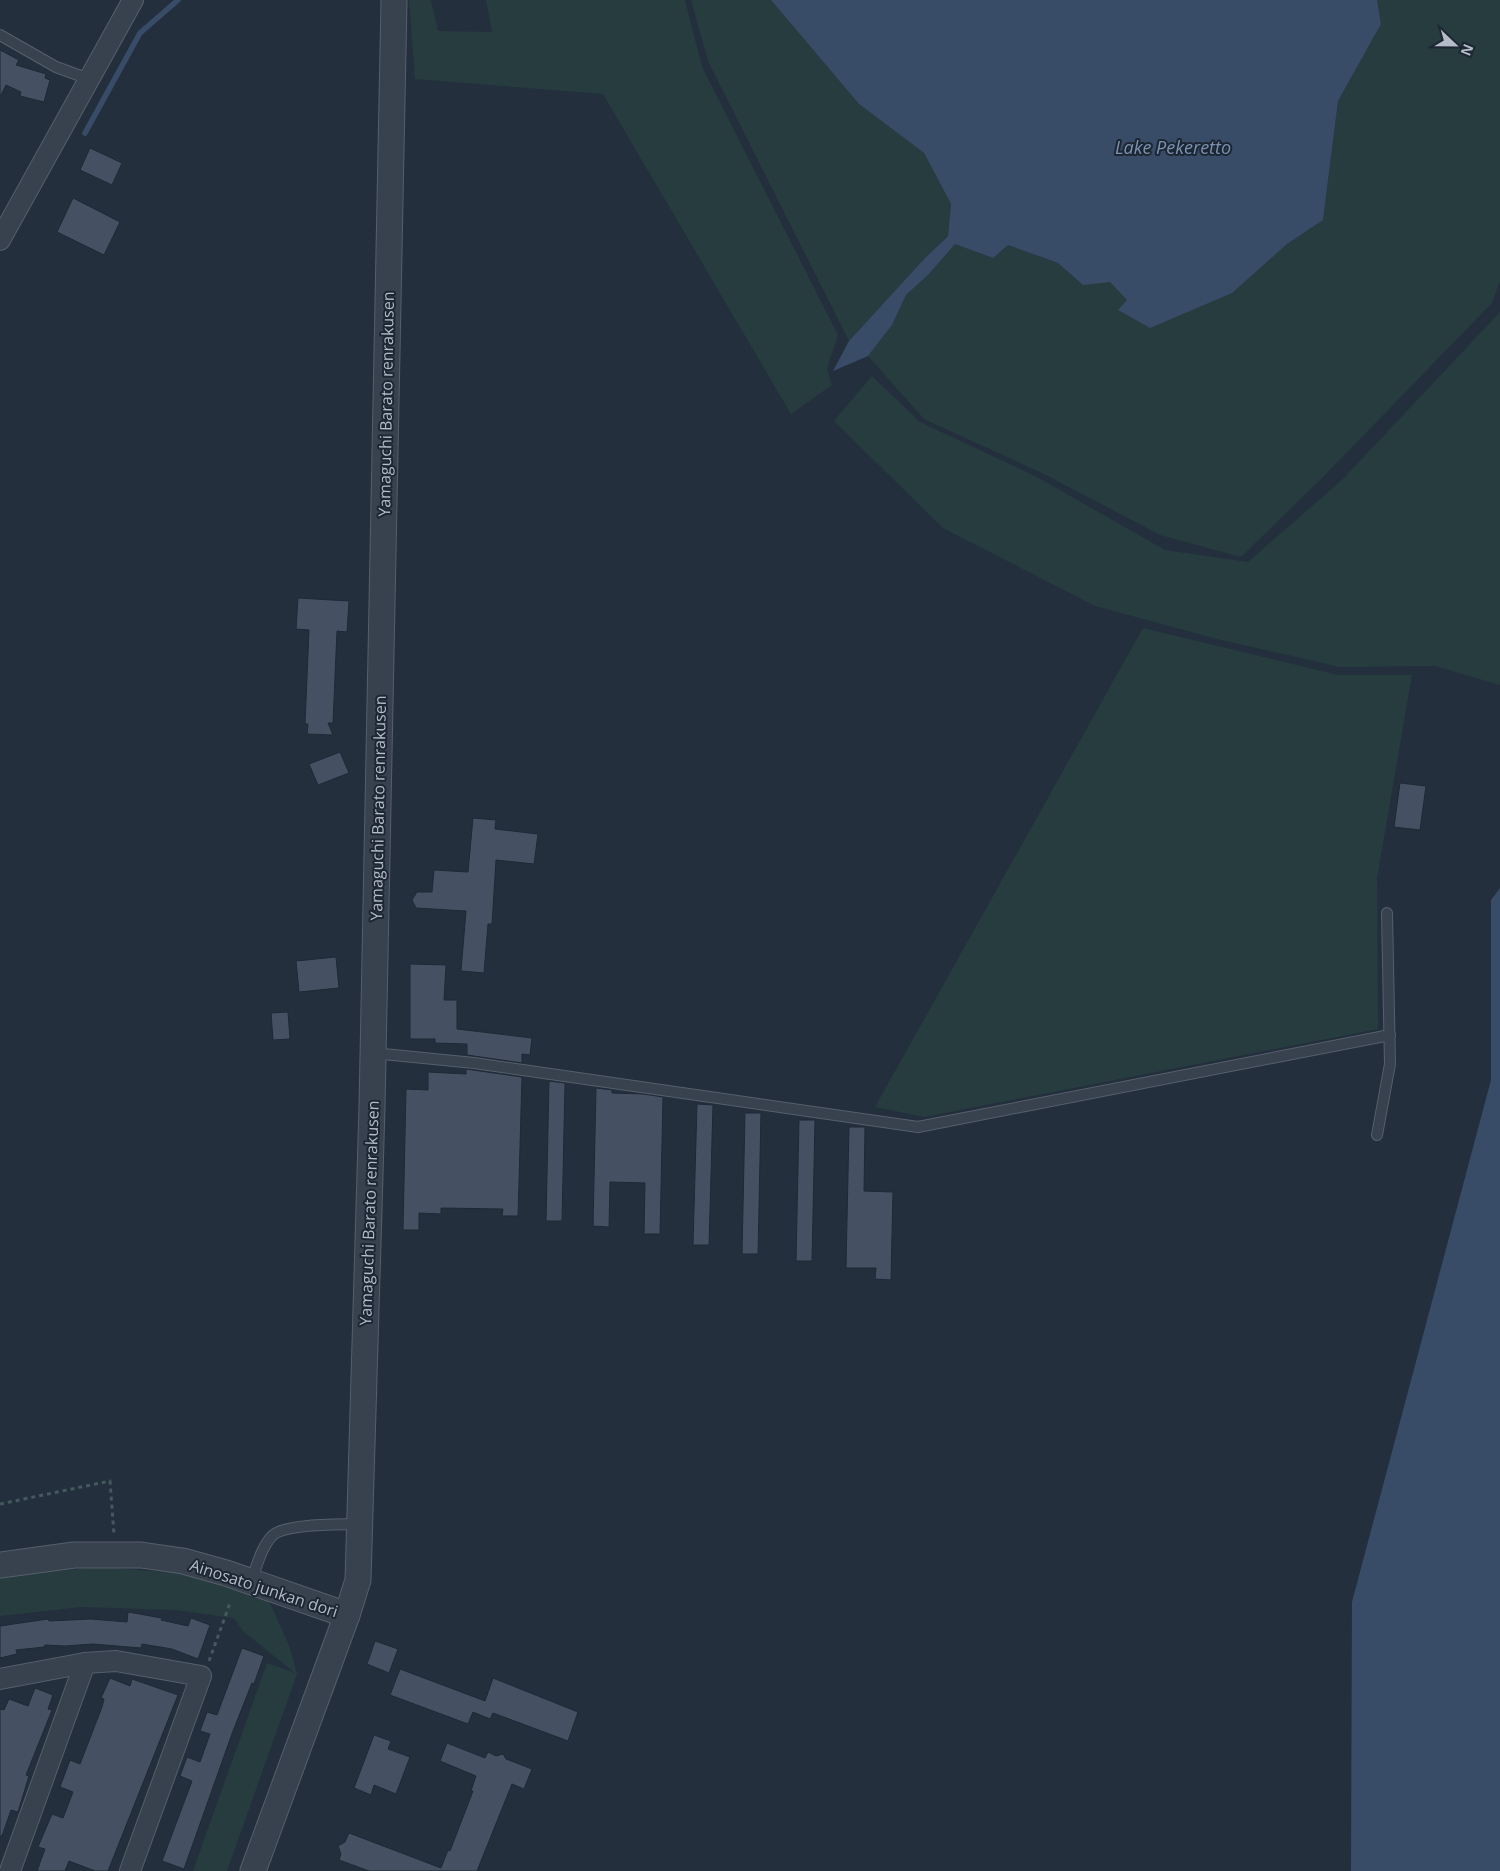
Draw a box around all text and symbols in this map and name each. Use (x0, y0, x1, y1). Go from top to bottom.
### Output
north arrow (1430, 20, 1480, 70)
text: N (1457, 41, 1478, 59)
water label: Lake Pekeretto (1115, 135, 1231, 159)
street label: Yamaguchi Barato renrakusen (373, 291, 399, 517)
street label: Yamaguchi Barato renrakusen (365, 695, 391, 921)
street label: Yamaguchi Barato renrakusen (354, 1100, 384, 1326)
street label: Ainosato junkan dori (187, 1554, 341, 1622)

